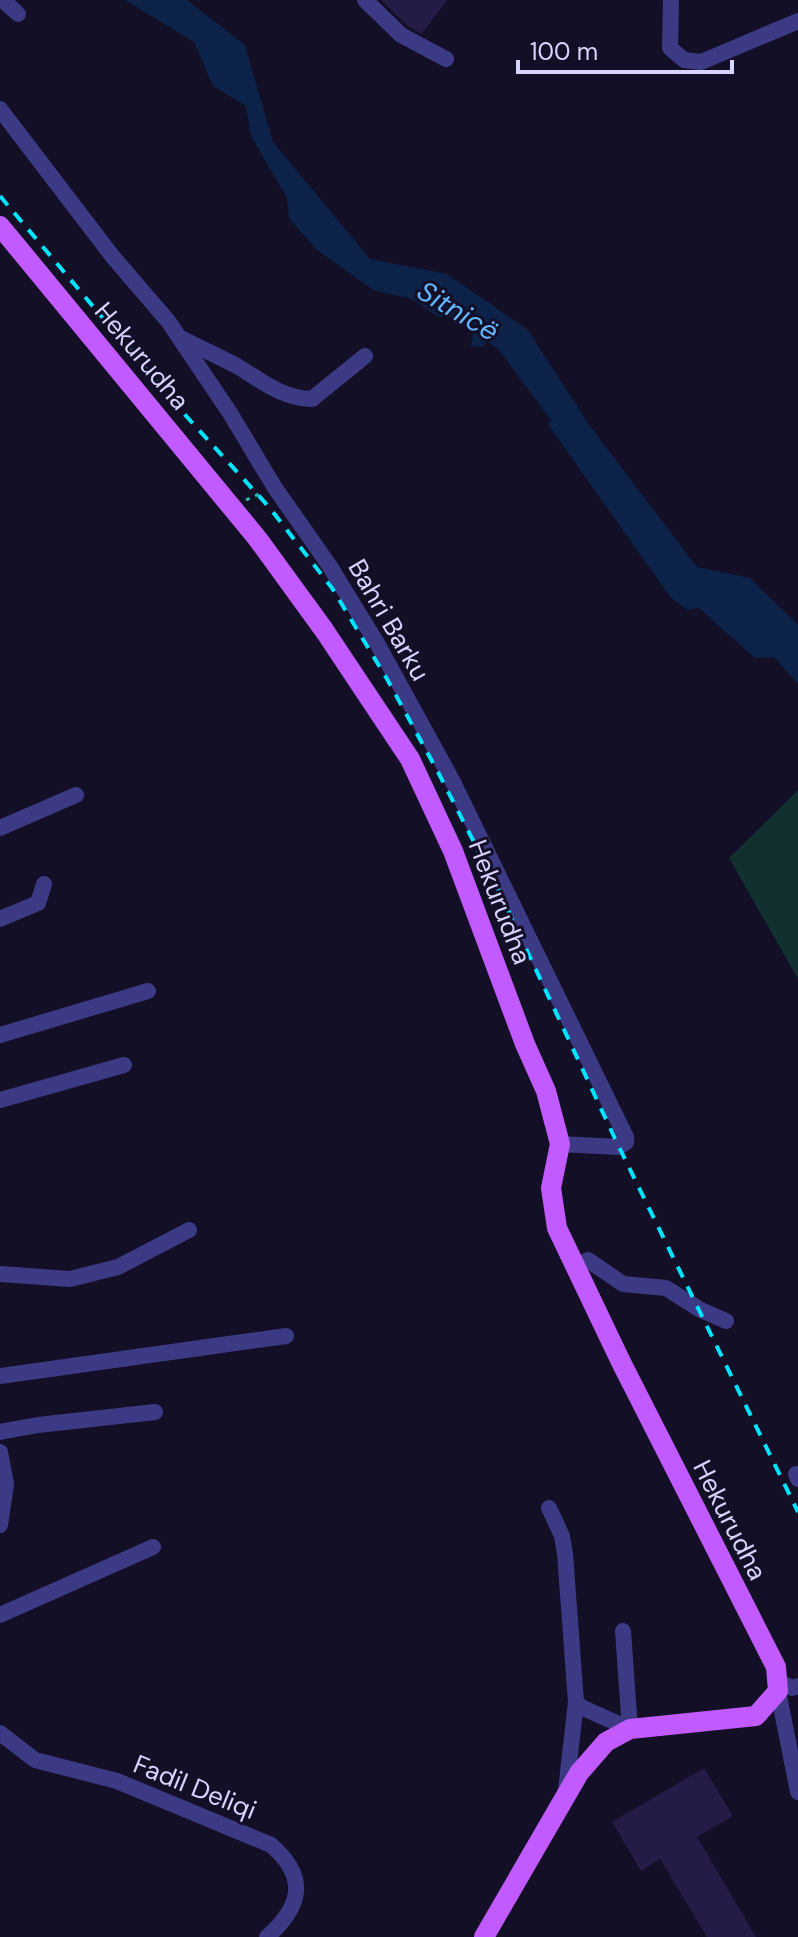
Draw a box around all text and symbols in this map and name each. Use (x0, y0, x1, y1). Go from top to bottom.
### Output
scale bar (518, 24, 732, 74)
text: 100 m (530, 36, 598, 67)
water label: Sitnicë (410, 272, 506, 350)
street label: Hekurudha (87, 295, 197, 417)
street label: Bahri Barku (341, 553, 437, 687)
street label: Hekurudha (461, 835, 539, 969)
street label: Hekurudha (685, 1454, 775, 1586)
street label: Fadil Deliqi (129, 1747, 261, 1827)

